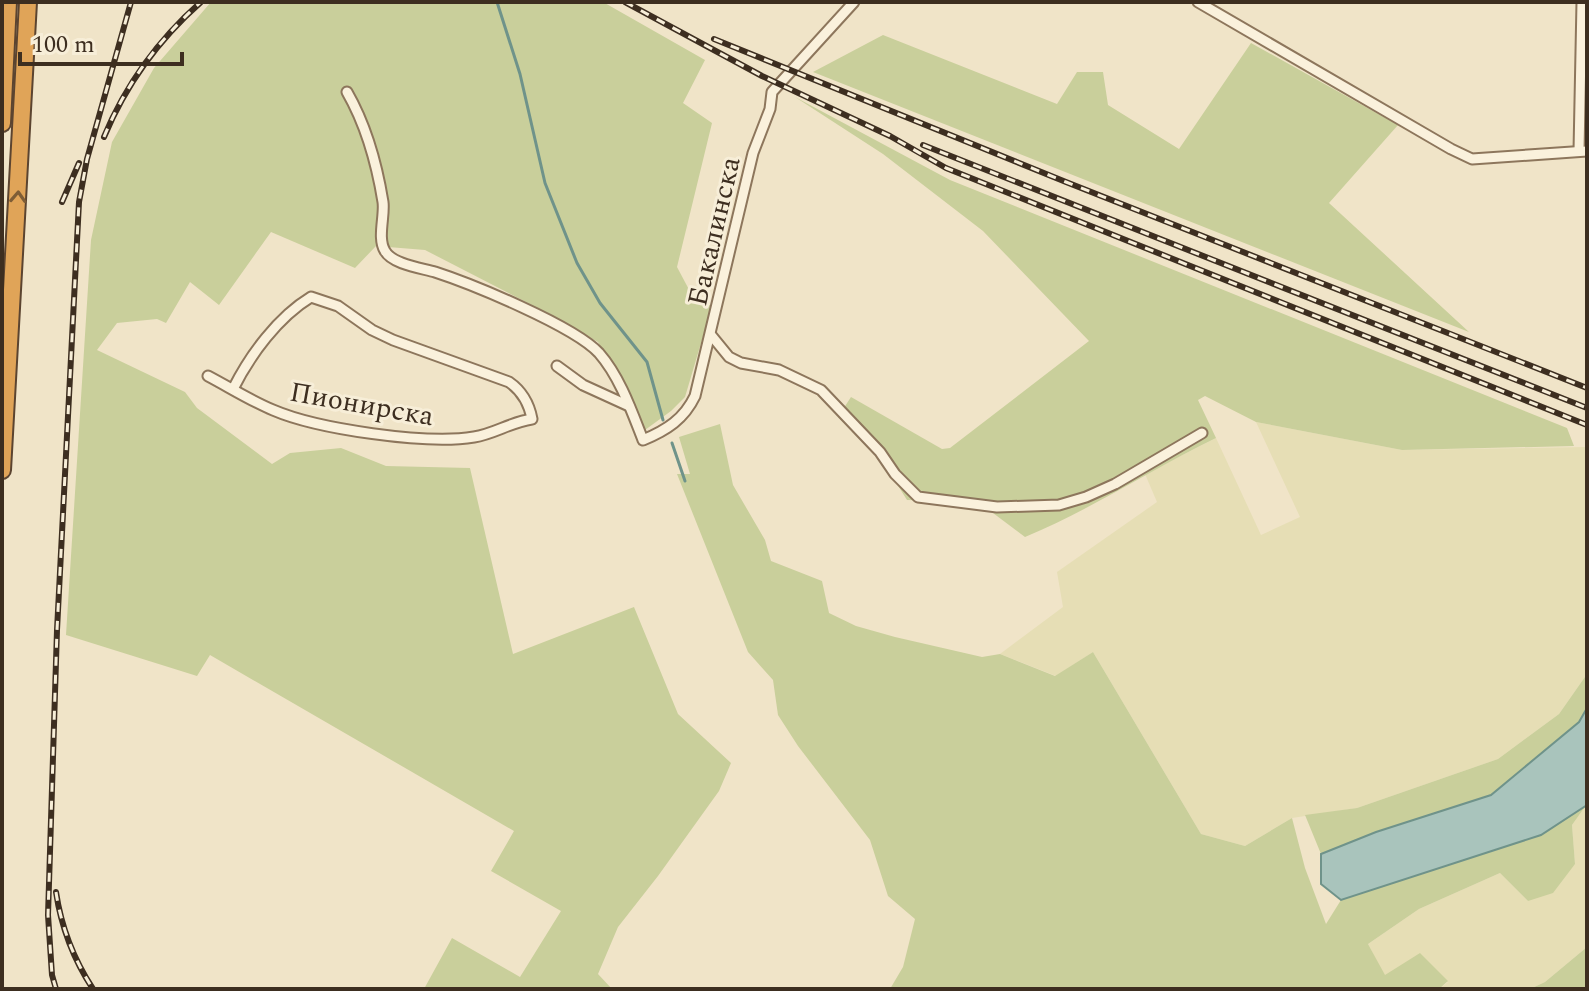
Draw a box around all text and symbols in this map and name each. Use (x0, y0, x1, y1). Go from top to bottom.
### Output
scale bar (20, 16, 182, 66)
text: 100 m (32, 27, 95, 63)
street label: Бакалинска (676, 152, 753, 310)
one-way arrow (9, 190, 26, 203)
street label: Пионирска (286, 371, 437, 438)

